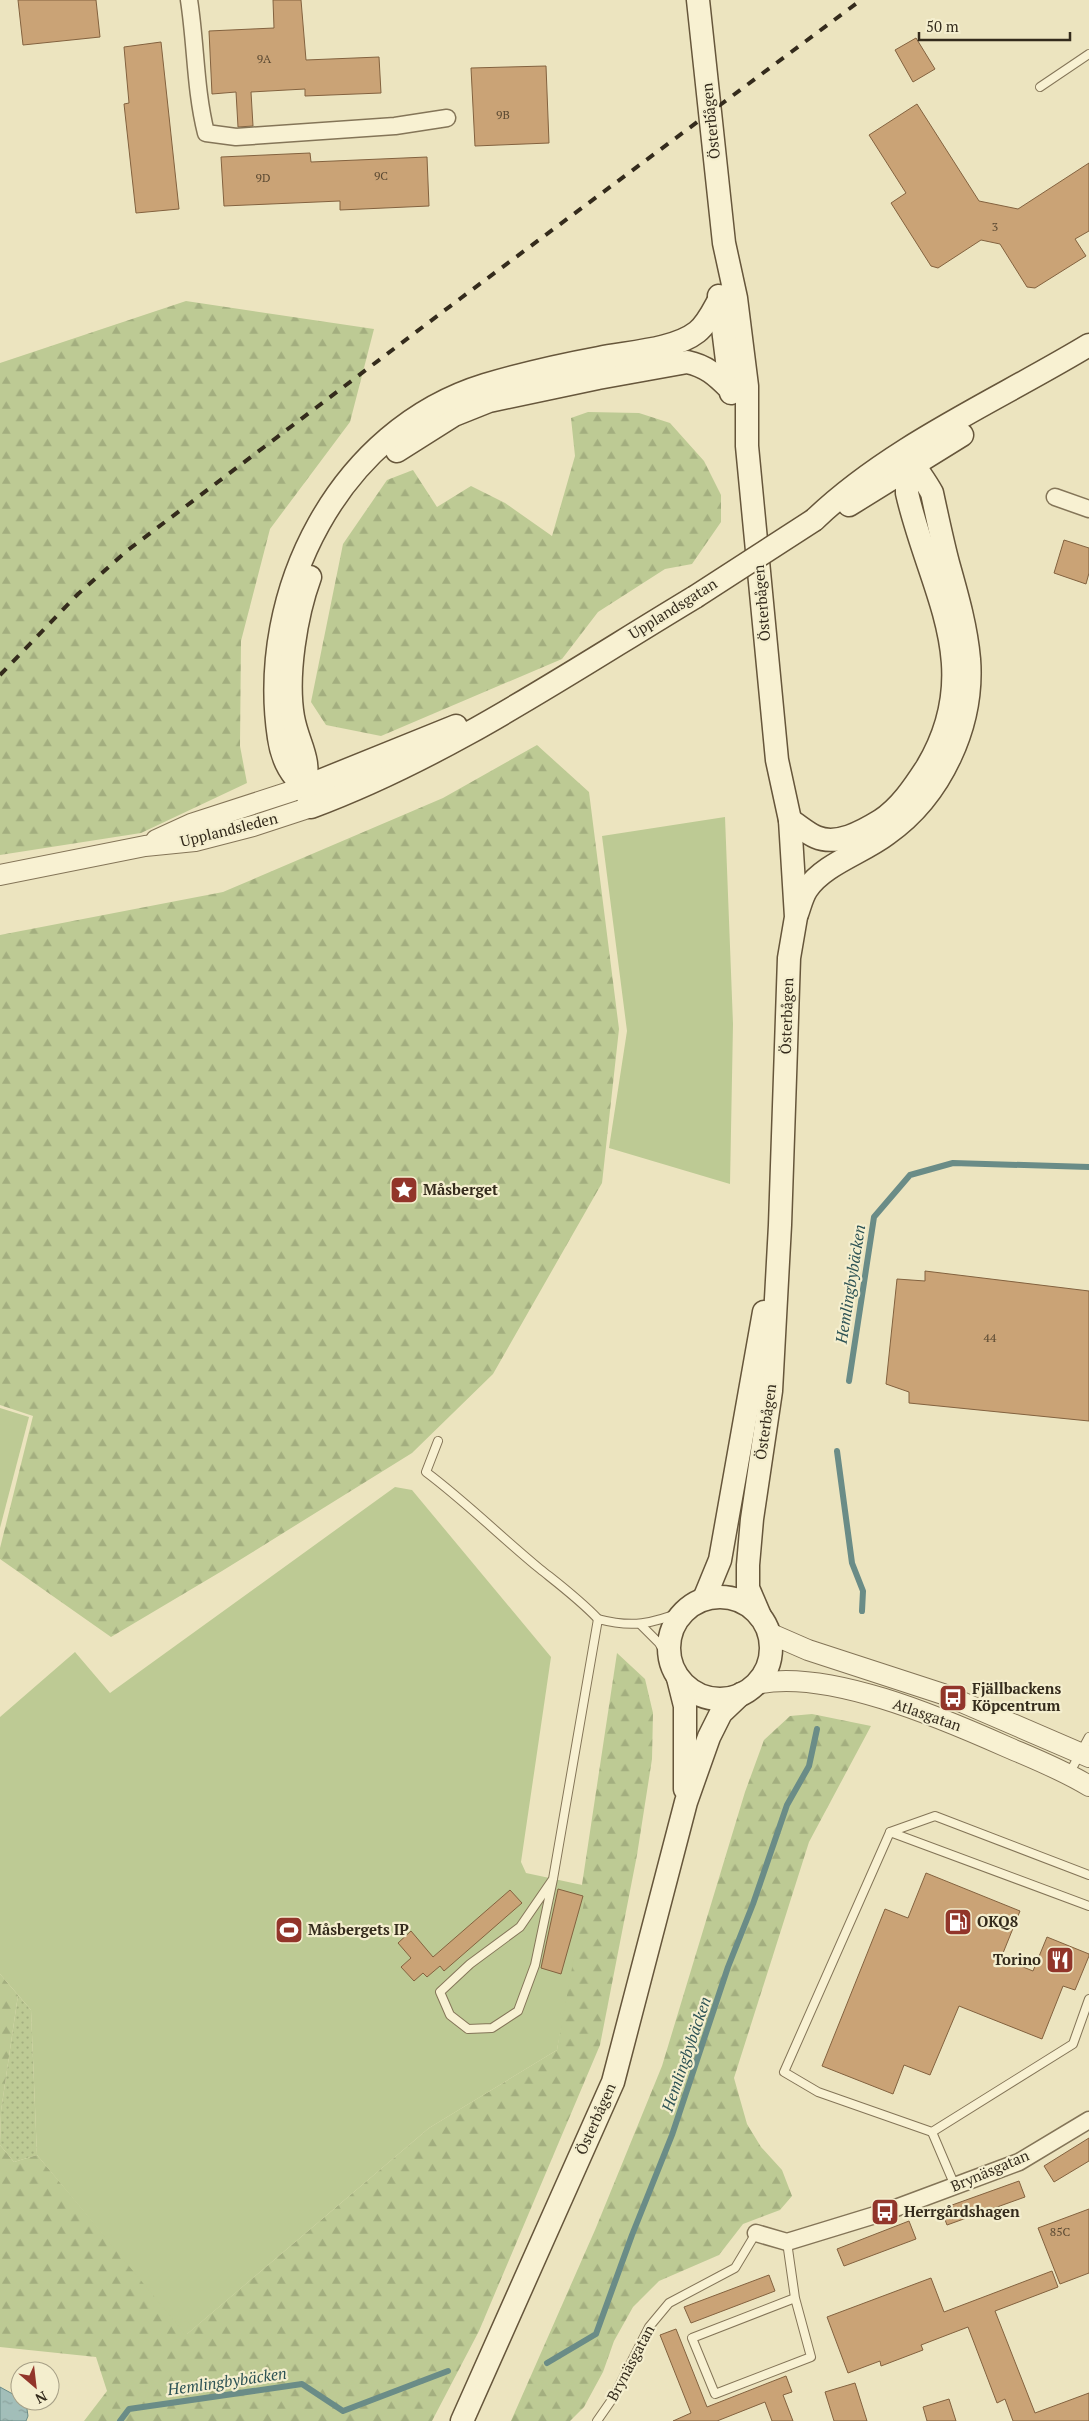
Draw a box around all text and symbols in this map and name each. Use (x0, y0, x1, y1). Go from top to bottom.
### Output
scale bar (919, 10, 1070, 42)
text: 50 m (926, 16, 959, 36)
house number: 9A (257, 51, 272, 66)
street label: Österbågen (696, 82, 724, 160)
house number: 9B (496, 107, 510, 122)
house number: 9C (374, 168, 388, 183)
house number: 9D (256, 170, 270, 185)
house number: 3 (992, 219, 998, 234)
street label: Österbågen (748, 564, 774, 642)
street label: Upplandsgatan (625, 573, 720, 643)
street label: Upplandsleden (178, 807, 280, 851)
street label: Österbågen (775, 977, 797, 1055)
place icon: Måsberget (389, 1175, 419, 1205)
place label: Måsberget (423, 1179, 498, 1199)
water label: Hemlingbybäcken (830, 1223, 870, 1346)
house number: 44 (984, 1330, 997, 1345)
street label: Österbågen (750, 1382, 780, 1461)
place label: Fjällbackens Köpcentrum (972, 1678, 1061, 1715)
bus stop icon: Fjällbackens Köpcentrum (938, 1683, 968, 1713)
street label: Atlasgatan (890, 1693, 964, 1735)
fuel station icon: OKQ8 (943, 1907, 973, 1937)
place label: OKQ8 (977, 1911, 1018, 1931)
sports icon: Måsbergets IP (274, 1915, 304, 1945)
place label: Måsbergets IP (308, 1919, 409, 1939)
restaurant icon: Torino (1045, 1945, 1075, 1975)
place label: Torino (993, 1949, 1041, 1969)
water label: Hemlingbybäcken (656, 1994, 716, 2115)
street label: Österbågen (570, 2079, 620, 2158)
street label: Brynäsgatan (947, 2145, 1032, 2196)
bus stop icon: Herrgårdshagen (870, 2197, 900, 2227)
place label: Herrgårdshagen (904, 2201, 1020, 2221)
house number: 85C (1050, 2224, 1071, 2239)
street label: Brynäsgatan (602, 2321, 659, 2404)
north arrow (10, 2361, 60, 2411)
water label: Hemlingbybäcken (165, 2362, 288, 2400)
text: N (32, 2387, 50, 2409)

